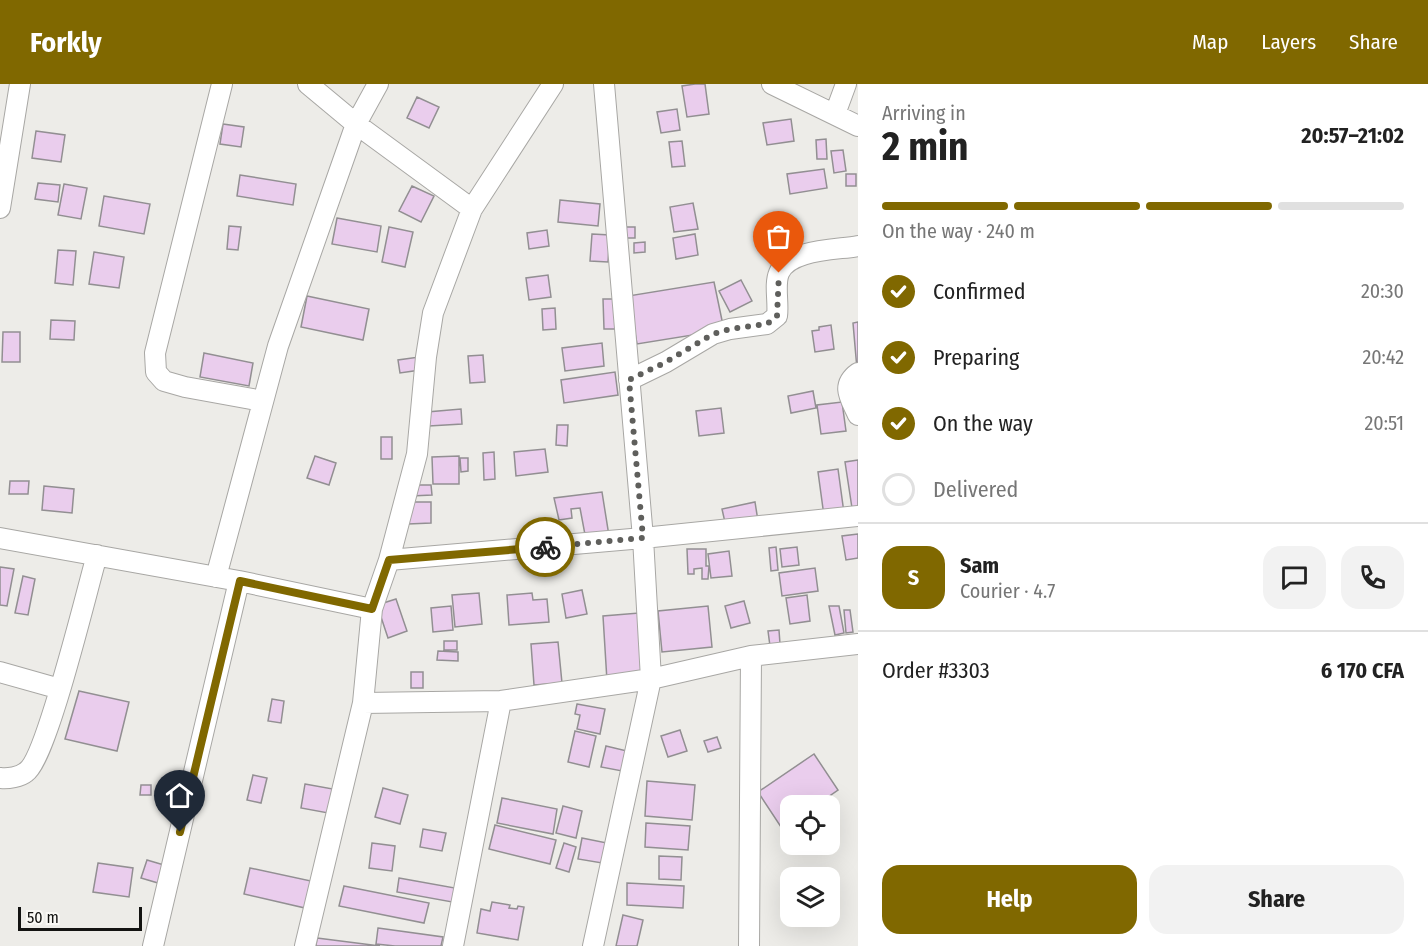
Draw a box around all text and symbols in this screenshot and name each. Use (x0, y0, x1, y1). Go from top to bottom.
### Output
text: Forkly (30, 26, 102, 59)
text: Map (1192, 29, 1228, 55)
text: Layers (1261, 29, 1316, 55)
text: Share (1349, 29, 1398, 55)
text: Arriving in (882, 101, 966, 125)
text: 20:57–21:02 (1301, 122, 1404, 149)
text: 2 min (882, 124, 968, 170)
pin (753, 211, 804, 273)
text: On the way · 240 m (882, 219, 1035, 243)
icon: bag (762, 220, 795, 253)
icon: check (882, 275, 915, 308)
text: Confirmed (933, 278, 1026, 305)
text: 20:30 (1361, 279, 1404, 303)
icon: check (882, 341, 915, 374)
text: Preparing (933, 344, 1019, 371)
text: 20:42 (1362, 345, 1404, 369)
icon: check (882, 407, 915, 440)
text: On the way (933, 410, 1033, 437)
text: 20:51 (1364, 411, 1404, 435)
text: Delivered (933, 476, 1018, 503)
courier (515, 517, 575, 577)
icon: bike (529, 531, 562, 564)
button: chat (1263, 546, 1326, 609)
button: phone (1341, 546, 1404, 609)
text: Sam (960, 552, 999, 579)
text: S (908, 564, 919, 591)
text: Courier · 4.7 (960, 579, 1055, 603)
text: Order #3303 (882, 657, 990, 684)
text: 6 170 CFA (1321, 657, 1404, 684)
pin (154, 770, 205, 832)
icon: home (163, 779, 196, 812)
map controls (780, 795, 840, 927)
button: locate (780, 795, 840, 855)
button: Help (882, 865, 1137, 934)
button: Share (1149, 865, 1404, 934)
button: layers (780, 867, 840, 927)
scale bar (18, 904, 142, 932)
text: 50 m (27, 908, 59, 927)

